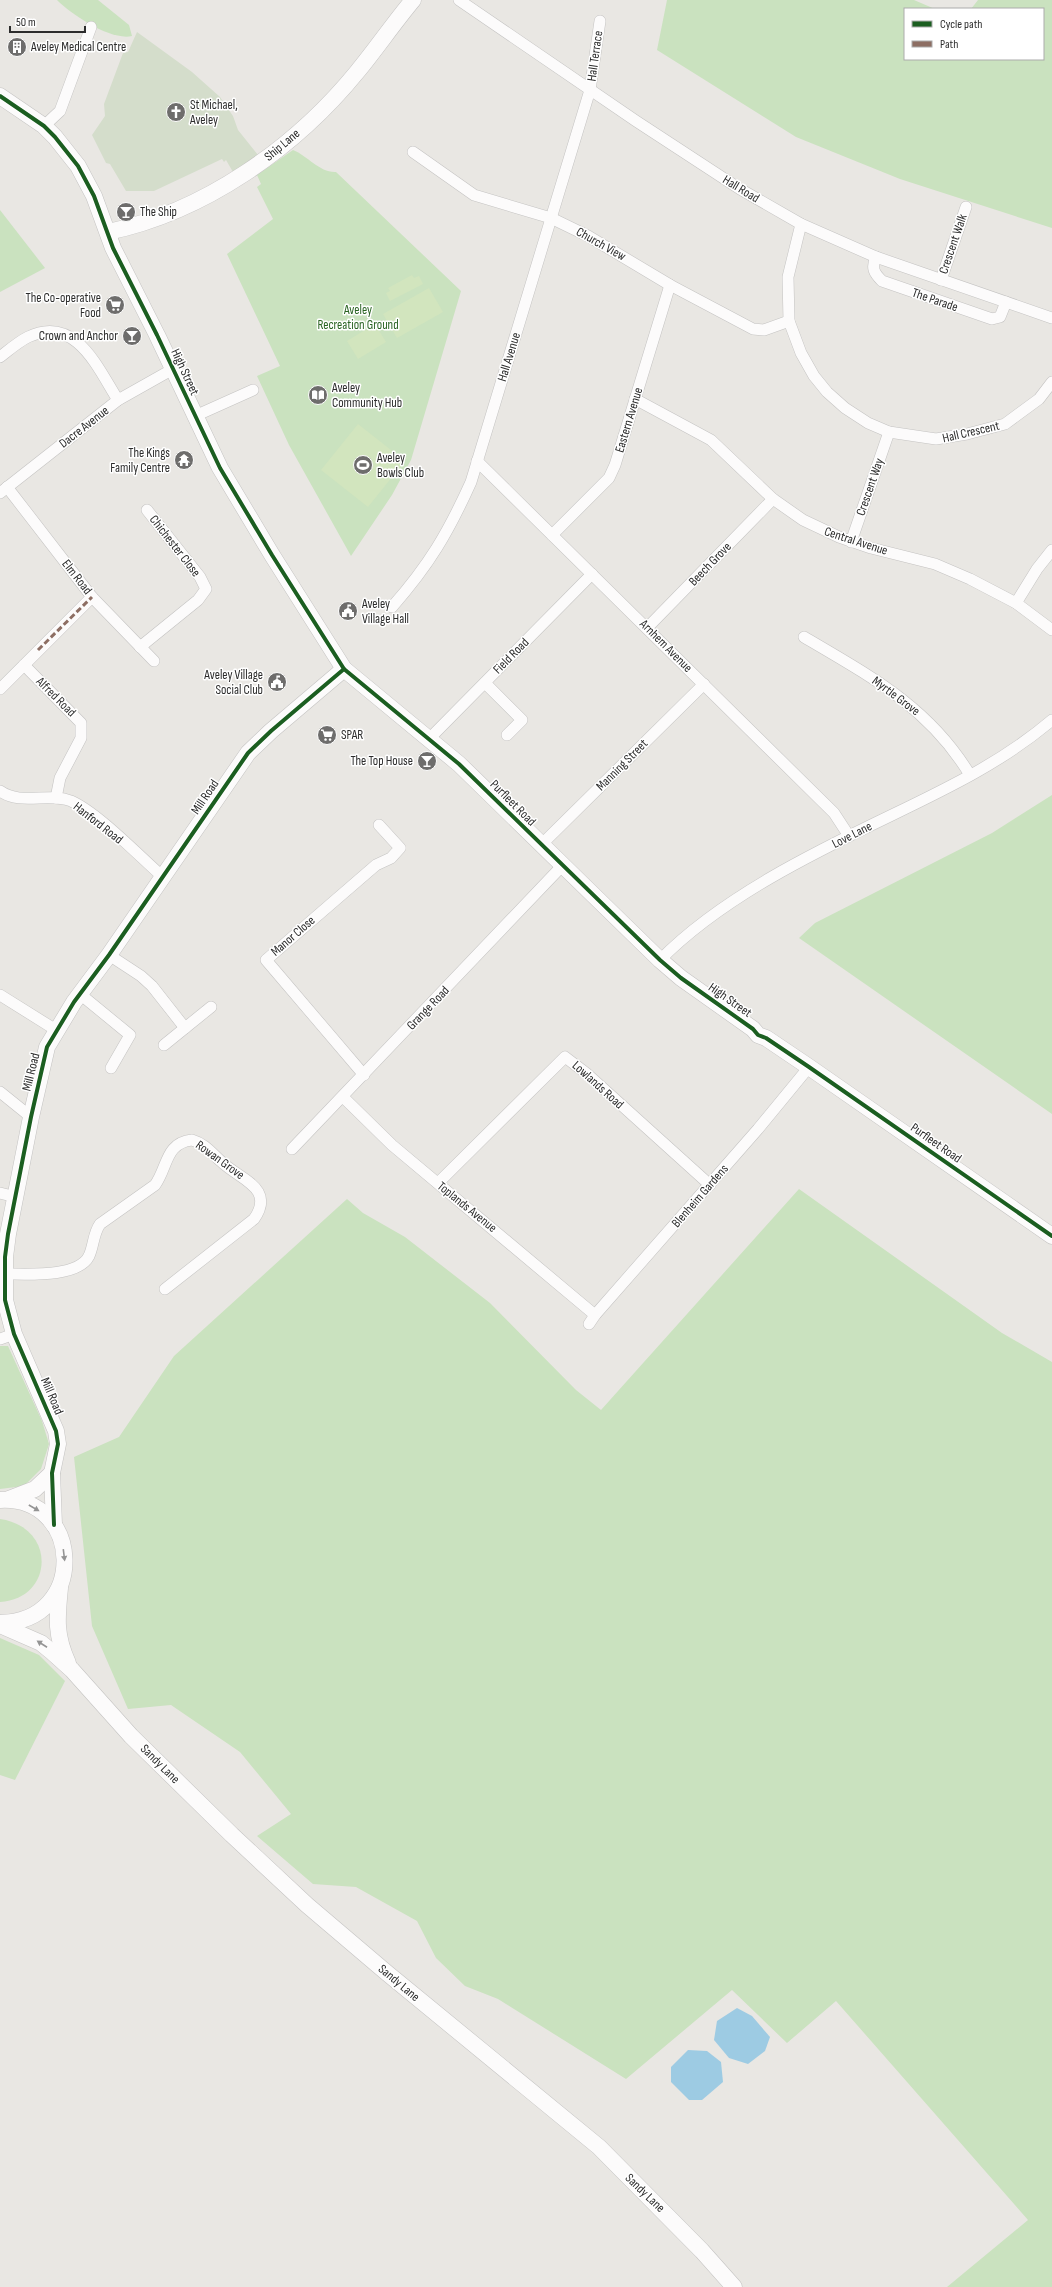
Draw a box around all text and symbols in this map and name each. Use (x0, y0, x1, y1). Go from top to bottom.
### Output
scale bar (10, 8, 85, 34)
legend (904, 8, 1044, 60)
text: 50 m (16, 15, 36, 30)
text: Cycle path (940, 17, 982, 32)
street label: Hall Terrace (584, 30, 606, 82)
building icon: Aveley Medical Centre (6, 36, 28, 58)
text: Path (940, 37, 958, 52)
place label: Aveley Medical Centre (30, 39, 126, 55)
place label: St Michael, Aveley (189, 97, 238, 128)
church icon: St Michael, Aveley (165, 101, 187, 123)
street label: Ship Lane (261, 125, 303, 165)
street label: Hall Road (720, 172, 762, 206)
bar icon: The Ship (115, 201, 137, 223)
place label: The Ship (140, 204, 177, 220)
street label: Crescent Walk (935, 212, 971, 276)
street label: Church View (573, 224, 629, 265)
street label: The Parade (910, 285, 960, 315)
place label: The Co-operative Food (26, 290, 101, 321)
supermarket icon: The Co-operative Food (104, 294, 126, 316)
park label: Aveley Recreation Ground (317, 302, 399, 333)
bar icon: Crown and Anchor (121, 325, 143, 347)
place label: Crown and Anchor (39, 328, 118, 344)
street label: Hall Avenue (494, 331, 524, 383)
street label: High Street (167, 346, 203, 398)
place label: Aveley Community Hub (331, 380, 402, 411)
library icon: Aveley Community Hub (307, 384, 329, 406)
street label: Eastern Avenue (612, 386, 646, 454)
street label: Dacre Avenue (56, 403, 112, 451)
street label: Hall Crescent (941, 418, 1001, 446)
place label: The Kings Family Centre (110, 445, 170, 476)
temple icon: The Kings Family Centre (173, 449, 195, 471)
place label: Aveley Bowls Club (376, 450, 424, 481)
sports icon: Aveley Bowls Club (352, 454, 374, 476)
street label: Crescent Way (853, 456, 887, 518)
street label: Chichester Close (146, 512, 204, 580)
street label: Central Avenue (822, 523, 890, 559)
street label: Beech Grove (685, 539, 735, 589)
street label: Elm Road (58, 556, 96, 598)
place label: Aveley Village Hall (361, 596, 409, 627)
public building icon: Aveley Village Hall (337, 600, 359, 622)
street label: Arnhem Avenue (636, 616, 696, 676)
street label: Field Road (490, 635, 532, 677)
place label: Aveley Village Social Club (203, 667, 263, 698)
public building icon: Aveley Village Social Club (266, 671, 288, 693)
street label: Alfred Road (32, 673, 79, 720)
street label: Myrtle Grove (869, 673, 923, 719)
supermarket icon: SPAR (316, 724, 338, 746)
place label: SPAR (341, 727, 363, 743)
street label: Manning Street (593, 736, 651, 794)
bar icon: The Top House (416, 750, 438, 772)
place label: The Top House (350, 753, 413, 769)
street label: Mill Road (188, 776, 222, 818)
street label: Purfleet Road (487, 777, 539, 829)
street label: Hanford Road (70, 799, 126, 847)
street label: Love Lane (829, 818, 875, 852)
street label: Manor Close (268, 912, 318, 960)
street label: High Street (705, 979, 755, 1021)
street label: Grange Road (403, 983, 453, 1033)
street label: Mill Road (19, 1051, 43, 1093)
street label: Lowlands Road (569, 1058, 627, 1112)
street label: Purfleet Road (907, 1120, 965, 1166)
street label: Rowan Grove (192, 1137, 248, 1183)
street label: Blenheim Gardens (668, 1161, 732, 1231)
street label: Toplands Avenue (434, 1178, 500, 1236)
street label: Mill Road (37, 1375, 67, 1417)
one-way arrow (28, 1504, 39, 1511)
one-way arrow (61, 1549, 68, 1562)
one-way arrow (37, 1640, 47, 1648)
street label: Sandy Lane (137, 1741, 183, 1787)
street label: Sandy Lane (375, 1961, 423, 2005)
street label: Sandy Lane (622, 2170, 668, 2216)

